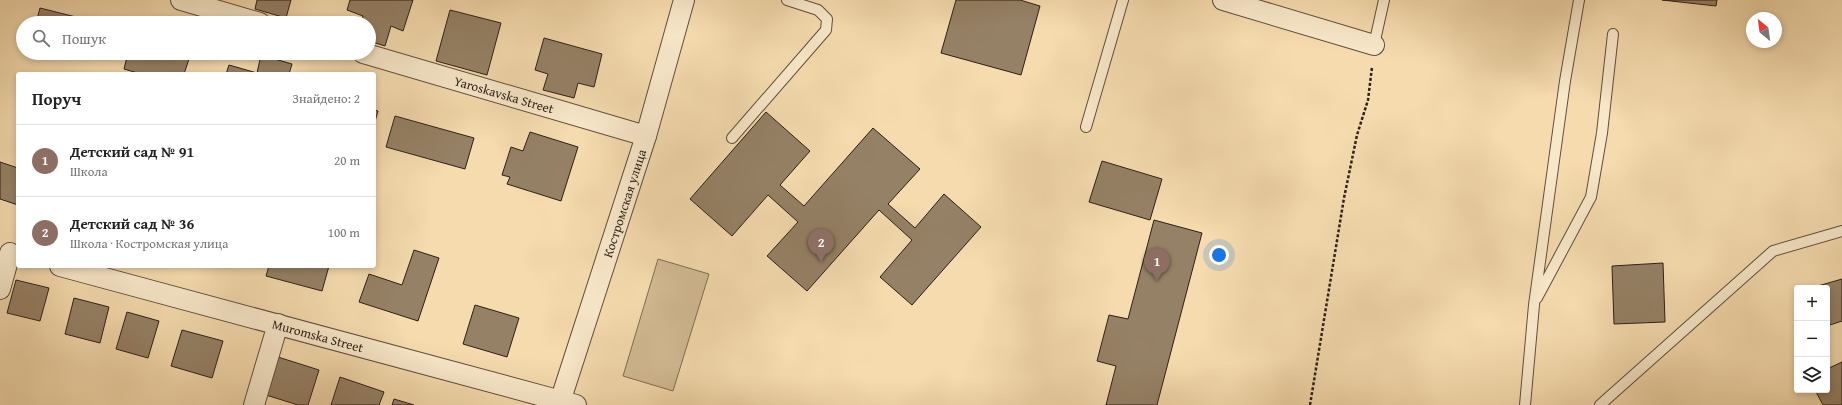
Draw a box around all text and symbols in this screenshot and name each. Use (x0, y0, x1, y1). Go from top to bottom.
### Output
north arrow (1746, 12, 1782, 48)
search box (16, 16, 376, 60)
icon: search (30, 27, 52, 49)
text: Пошук (62, 28, 106, 49)
street label: Yaroskavska Street (452, 71, 557, 118)
text: Поруч (32, 86, 81, 111)
text: Знайдено: 2 (292, 89, 360, 108)
text: Детский сад № 91 (70, 141, 194, 162)
street label: Костромская улица (598, 146, 651, 260)
text: 1 (42, 151, 48, 170)
text: 20 m (334, 151, 360, 170)
text: Школа (70, 162, 108, 181)
text: Детский сад № 36 (70, 213, 194, 234)
text: 2 (42, 223, 48, 242)
text: 100 m (328, 223, 360, 242)
pin: 2 (808, 229, 834, 262)
text: Школа · Костромская улица (70, 234, 228, 253)
your location (1209, 245, 1229, 265)
pin: 1 (1144, 248, 1170, 281)
map controls (1794, 285, 1830, 393)
button: + (1794, 285, 1830, 321)
street label: Muromska Street (270, 314, 366, 357)
button: − (1794, 321, 1830, 357)
button: layers (1794, 357, 1830, 393)

